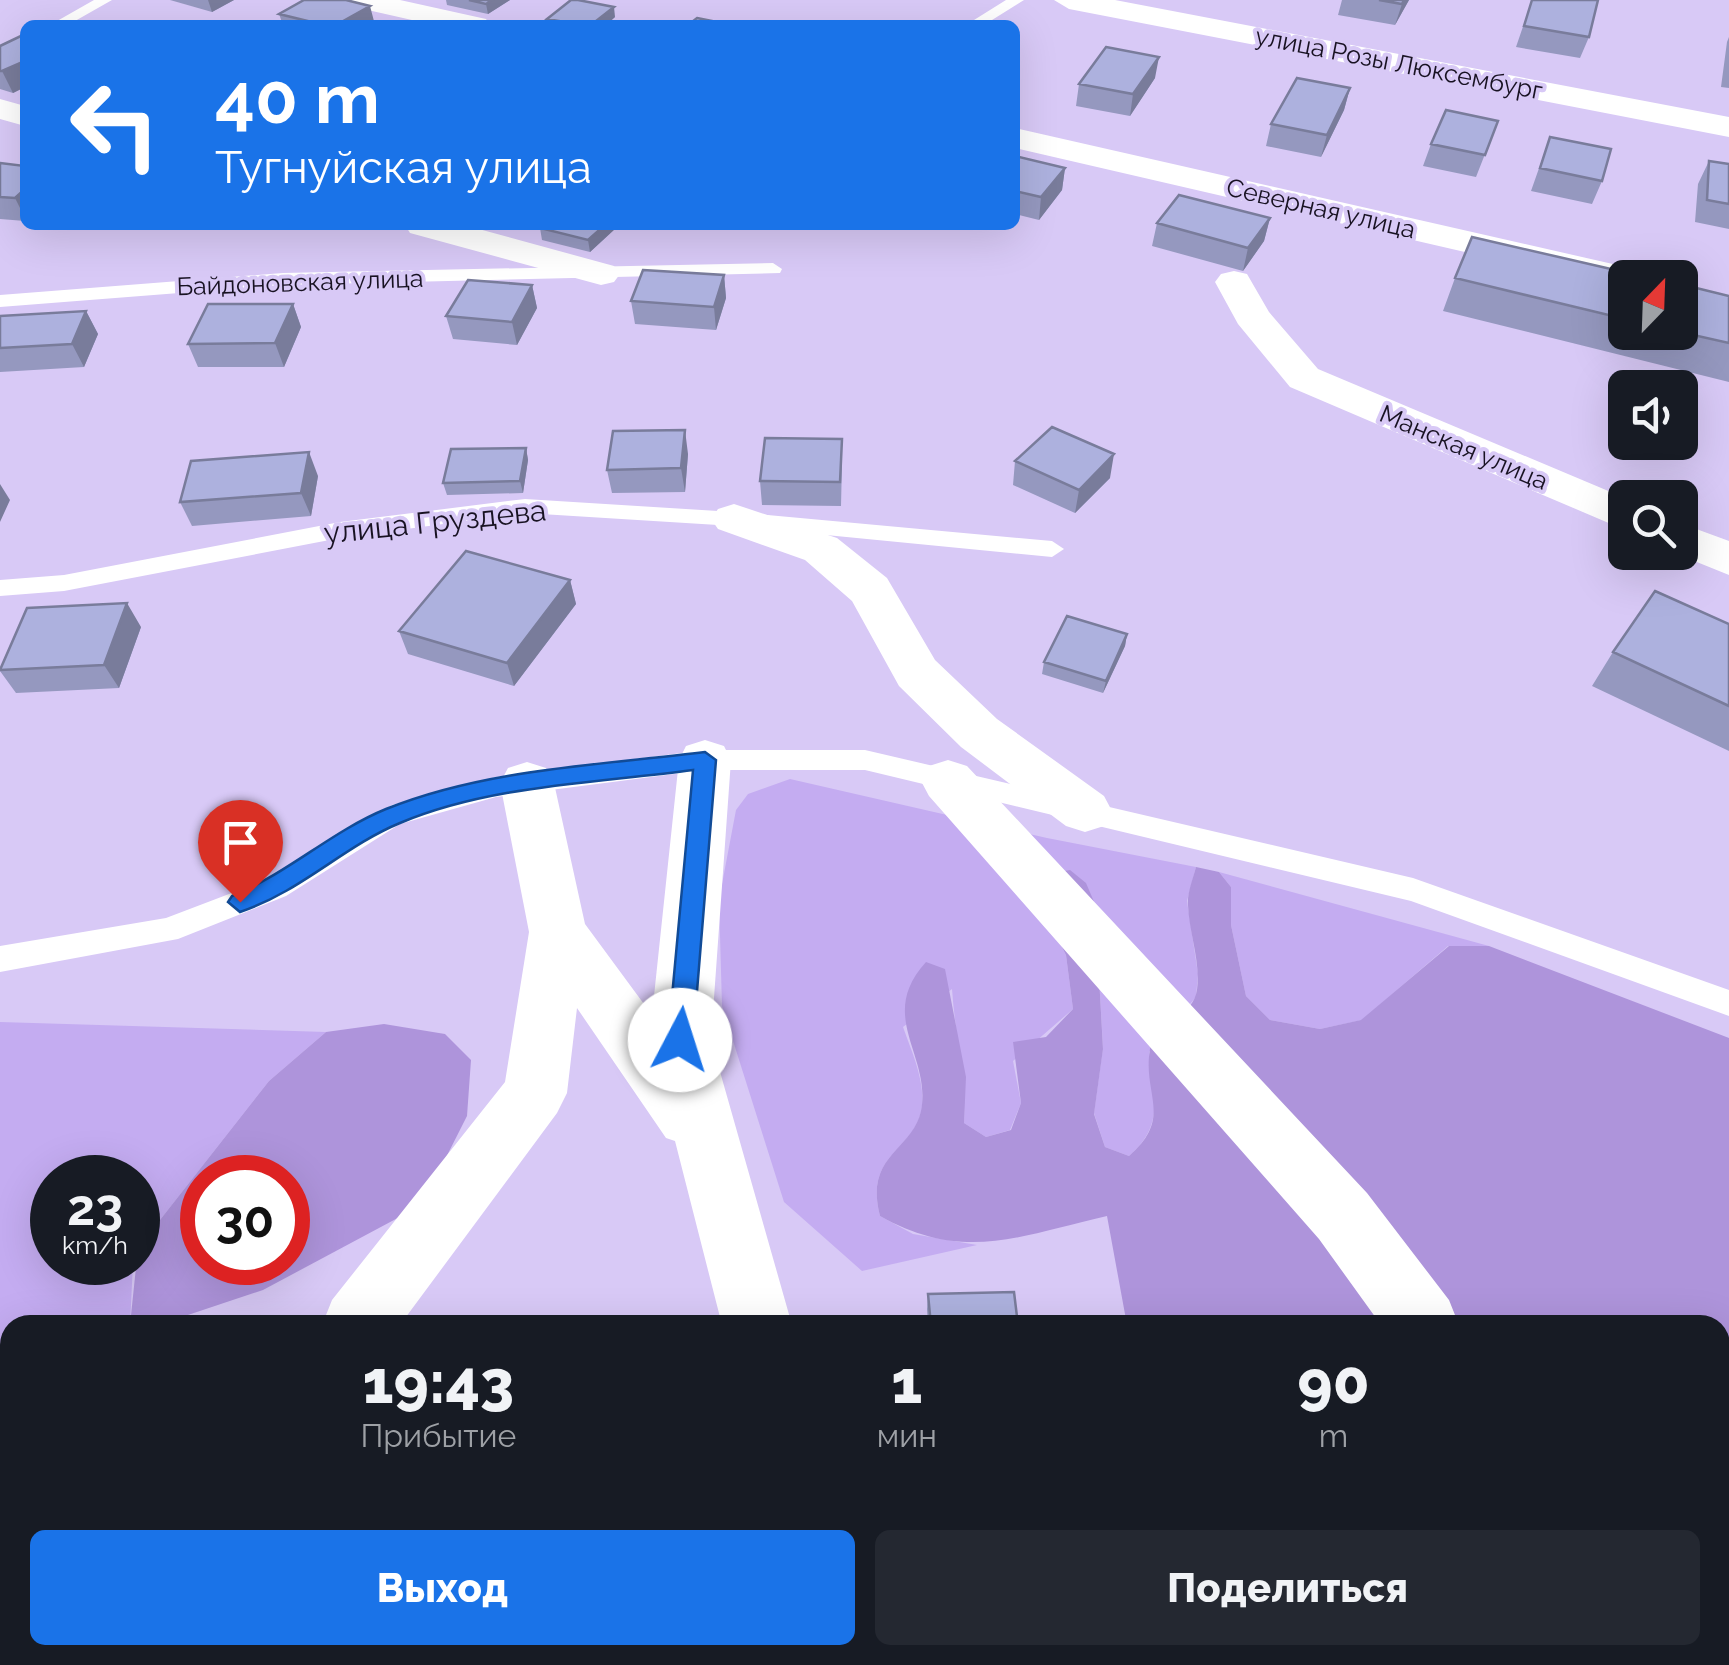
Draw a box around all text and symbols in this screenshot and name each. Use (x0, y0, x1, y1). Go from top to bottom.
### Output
street label: улица Розы Люксембург (1253, 20, 1545, 106)
text: 40 m (215, 57, 380, 139)
icon: left (50, 60, 180, 190)
text: Тугнуйская улица (215, 141, 592, 194)
street label: Северная улица (1224, 172, 1418, 244)
north arrow (1608, 260, 1698, 350)
map controls (1608, 260, 1698, 570)
street label: Байдоновская улица (176, 263, 424, 301)
button: sound (1608, 370, 1698, 460)
street label: Манская улица (1375, 398, 1553, 496)
button: search (1608, 480, 1698, 570)
street label: улица Груздева (322, 492, 548, 551)
pin (198, 800, 283, 903)
icon: arrive (213, 815, 268, 870)
position arrow (628, 988, 732, 1092)
speed limit sign: 30 (180, 1155, 310, 1285)
text: 23 (67, 1178, 123, 1237)
text: km/h (62, 1230, 128, 1260)
text: 19:43 (363, 1347, 514, 1417)
text: 1 (891, 1347, 922, 1417)
text: 90 (1297, 1347, 1370, 1417)
text: Прибытие (360, 1417, 516, 1454)
text: мин (877, 1417, 937, 1454)
text: m (1319, 1417, 1348, 1454)
button: Выход (30, 1530, 855, 1645)
button: Поделиться (875, 1530, 1700, 1645)

